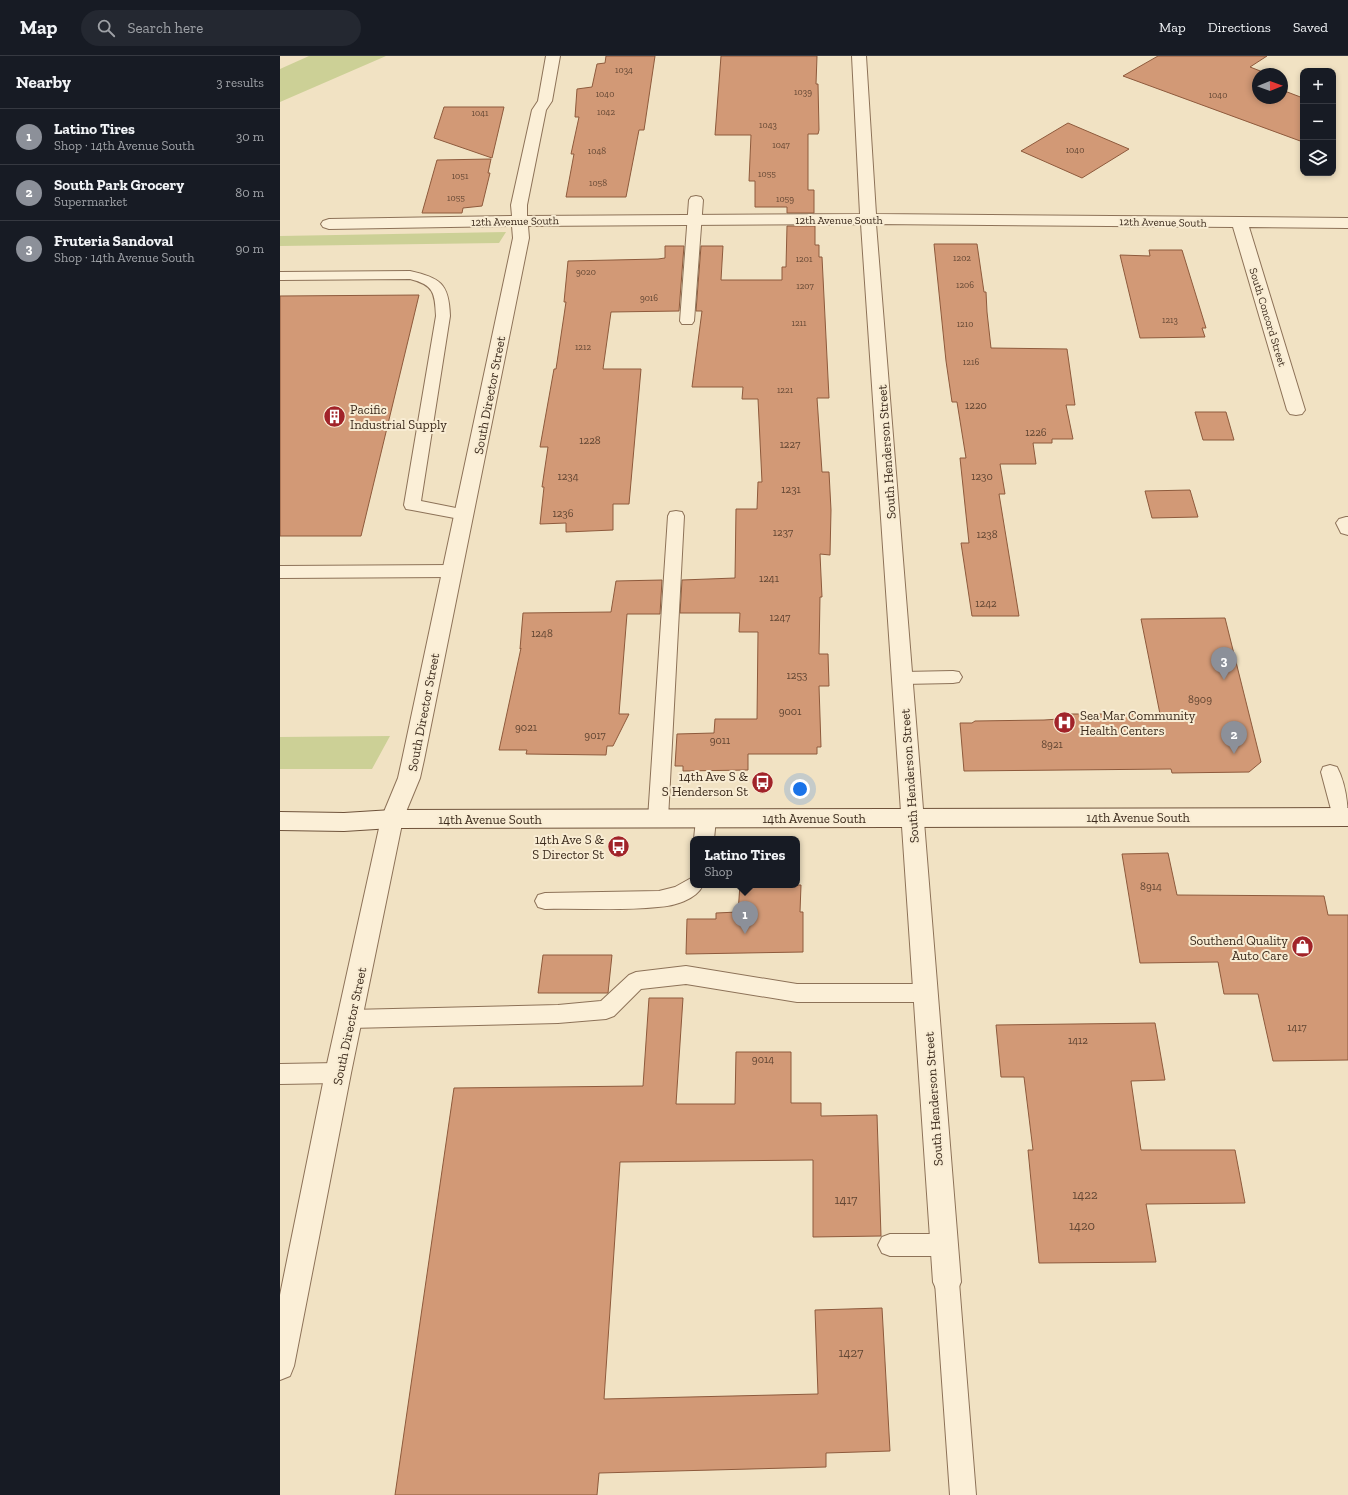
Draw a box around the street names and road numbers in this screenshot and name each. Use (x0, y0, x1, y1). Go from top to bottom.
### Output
street label: 12th Avenue South (471, 214, 560, 229)
street label: 12th Avenue South (795, 214, 884, 227)
street label: 12th Avenue South (1119, 215, 1208, 230)
street label: South Concord Street (1246, 266, 1289, 369)
street label: South Director Street (471, 335, 508, 456)
street label: South Henderson Street (874, 384, 899, 520)
street label: South Director Street (405, 652, 442, 773)
street label: South Henderson Street (897, 708, 922, 844)
street label: 14th Avenue South (1086, 810, 1191, 825)
street label: 14th Avenue South (762, 811, 867, 826)
street label: 14th Avenue South (438, 812, 543, 827)
street label: South Director Street (330, 966, 369, 1086)
street label: South Henderson Street (921, 1031, 946, 1167)

